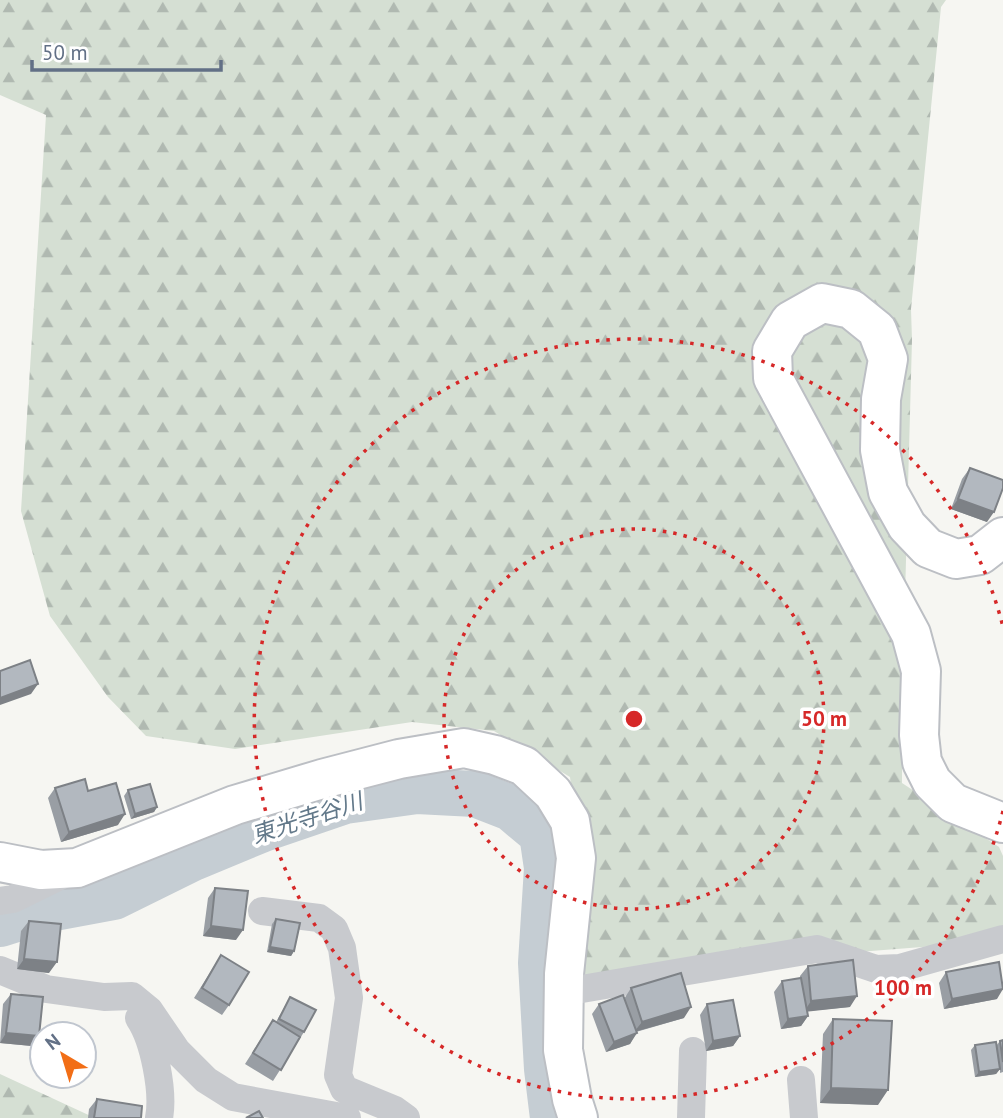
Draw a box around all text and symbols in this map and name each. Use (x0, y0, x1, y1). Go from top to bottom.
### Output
scale bar (32, 28, 220, 72)
text: 50 m (42, 39, 88, 66)
text: 50 m (801, 705, 847, 732)
centre of rings (622, 707, 646, 731)
water label: 東光寺谷川 (248, 785, 369, 849)
text: 100 m (874, 974, 932, 1001)
north arrow (28, 1020, 98, 1090)
text: N (40, 1028, 65, 1055)

